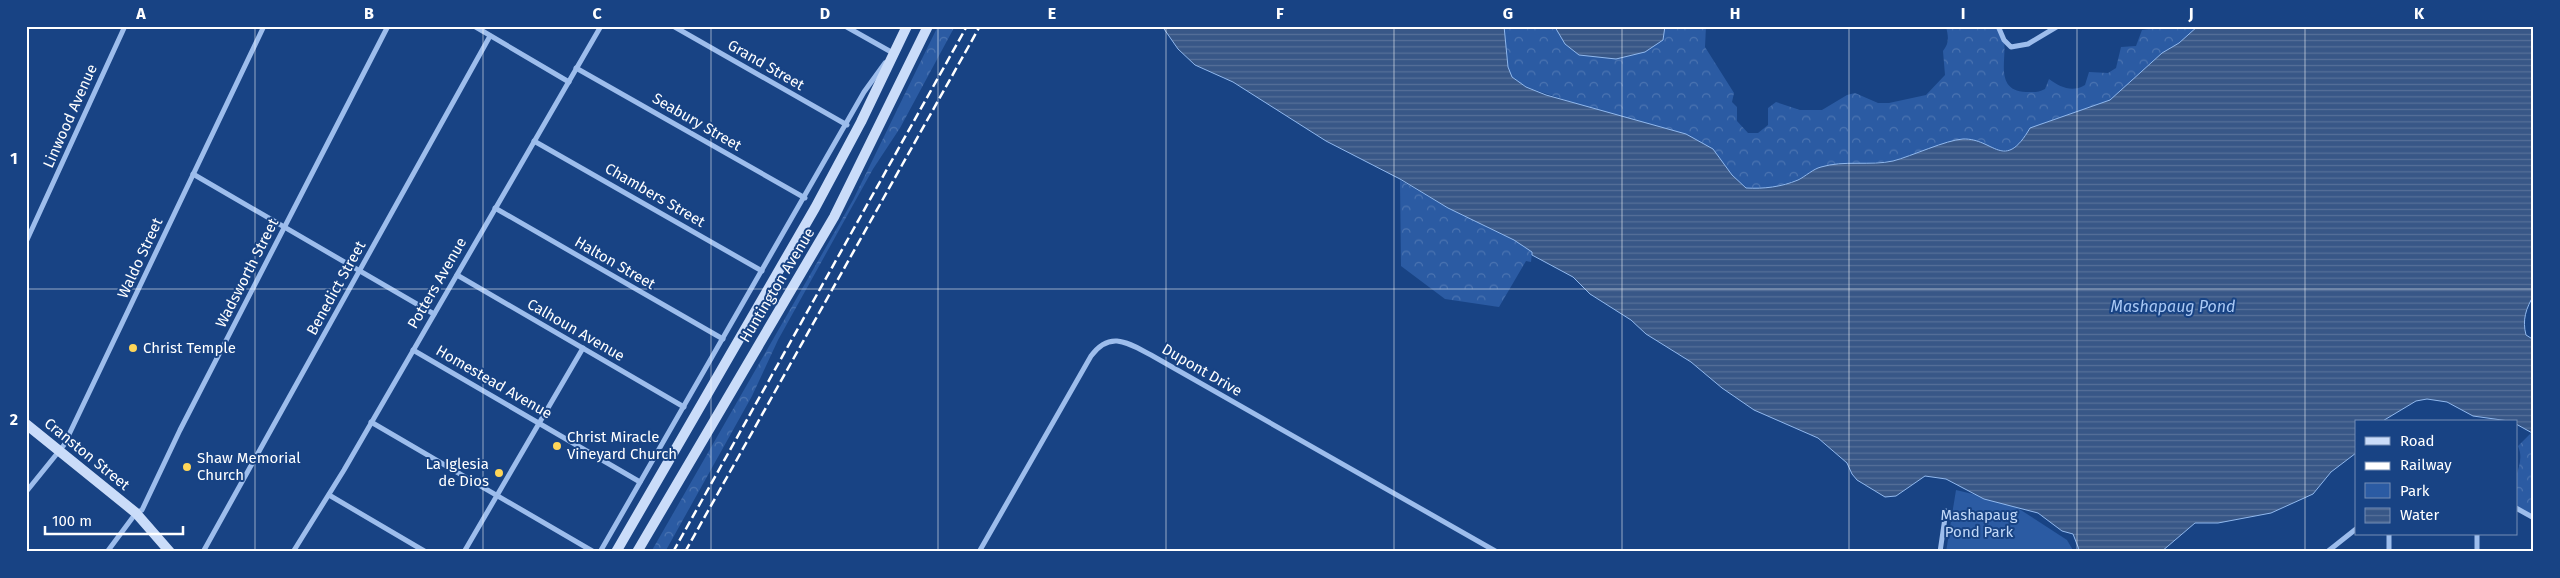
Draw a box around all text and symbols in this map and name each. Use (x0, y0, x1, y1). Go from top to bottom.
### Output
text: A (135, 4, 146, 23)
text: B (364, 4, 374, 23)
text: C (592, 4, 602, 23)
text: D (820, 4, 830, 23)
text: E (1048, 4, 1056, 23)
text: F (1276, 4, 1284, 23)
text: G (1503, 4, 1513, 23)
text: H (1730, 4, 1740, 23)
text: I (1961, 4, 1965, 23)
text: J (2187, 4, 2194, 23)
text: K (2414, 4, 2425, 23)
street label: Grand Street (725, 36, 808, 94)
street label: Linwood Avenue (39, 61, 101, 171)
street label: Seabury Street (649, 89, 745, 155)
text: 1 (10, 149, 18, 168)
street label: Chambers Street (602, 159, 709, 231)
street label: Waldo Street (114, 214, 167, 301)
street label: Wadsworth Street (212, 215, 283, 331)
street label: Huntington Avenue (736, 224, 818, 346)
street label: Halton Street (572, 233, 659, 294)
street label: Potters Avenue (404, 234, 470, 332)
street label: Benedict Street (303, 237, 370, 338)
street label: Calhoun Avenue (524, 295, 628, 365)
water label: Mashapaug Pond (2111, 297, 2235, 316)
place label: Christ Temple (143, 339, 236, 357)
street label: Dupont Drive (1159, 340, 1245, 400)
street label: Homestead Avenue (433, 341, 555, 423)
marker: Christ Temple (127, 342, 139, 354)
text: 2 (10, 410, 18, 429)
street label: Cranston Street (41, 414, 134, 494)
legend (2355, 420, 2518, 536)
place label: Christ Miracle Vineyard Church (567, 428, 677, 463)
text: Road (2400, 432, 2435, 450)
marker: Christ Miracle Vineyard Church (551, 440, 563, 452)
place label: Shaw Memorial Church (197, 449, 301, 484)
place label: La Iglesia de Dios (425, 455, 489, 490)
text: Railway (2400, 456, 2452, 474)
marker: Shaw Memorial Church (181, 461, 193, 473)
marker: La Iglesia de Dios (493, 467, 505, 479)
text: Park (2400, 482, 2430, 500)
scale bar (45, 503, 182, 535)
park label: Mashapaug Pond Park (1940, 506, 2018, 541)
text: Water (2400, 506, 2439, 524)
text: 100 m (52, 512, 92, 530)

